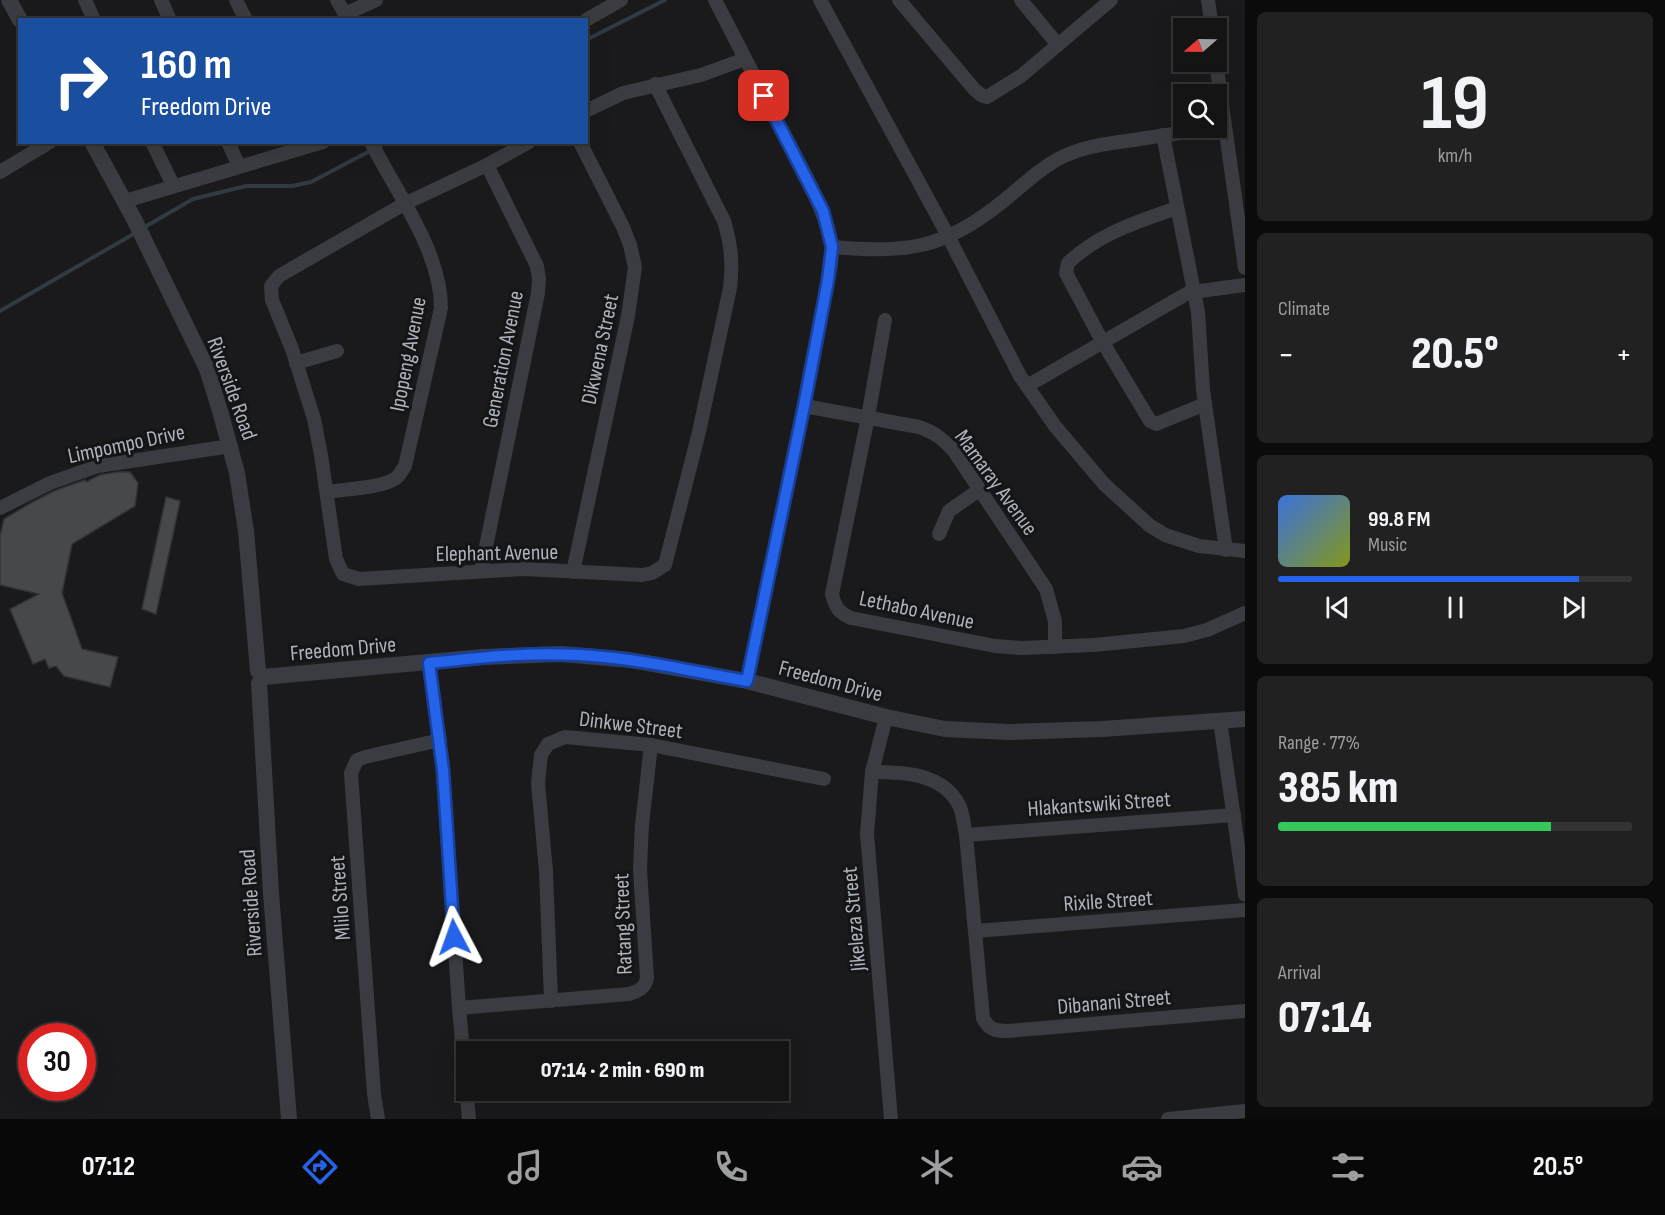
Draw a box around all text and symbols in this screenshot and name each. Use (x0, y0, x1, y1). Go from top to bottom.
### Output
north arrow (1173, 18, 1227, 72)
map controls (1173, 18, 1227, 138)
text: 160 m (141, 40, 232, 91)
icon: right (42, 42, 120, 120)
text: 19 (1421, 58, 1489, 151)
pin (738, 70, 789, 121)
icon: arrive (747, 79, 780, 112)
button: search (1173, 84, 1227, 138)
text: Freedom Drive (141, 91, 271, 123)
text: km/h (1438, 144, 1472, 168)
street label: Generation Avenue (477, 288, 530, 430)
street label: Dikwena Street (576, 291, 625, 407)
street label: Ipopeng Avenue (384, 295, 433, 414)
text: Climate (1278, 297, 1330, 321)
text: 20.5° (1411, 327, 1499, 382)
street label: Riverside Road (201, 333, 263, 444)
text: − (1278, 335, 1294, 375)
text: + (1616, 335, 1632, 375)
street label: Limpompo Drive (65, 419, 187, 470)
street label: Mamaray Avenue (948, 425, 1043, 541)
text: 99.8 FM (1368, 506, 1430, 533)
text: Music (1368, 533, 1407, 557)
street label: Elephant Avenue (436, 539, 559, 568)
street label: Lethabo Avenue (857, 585, 977, 636)
icon: previous (1321, 591, 1354, 624)
icon: pause (1439, 591, 1472, 624)
icon: next (1557, 591, 1590, 624)
street label: Freedom Drive (289, 631, 397, 668)
street label: Freedom Drive (776, 655, 885, 708)
street label: Dinkwe Street (578, 706, 684, 745)
text: Range · 77% (1278, 731, 1360, 755)
text: 385 km (1278, 761, 1398, 816)
street label: Hlakantswiki Street (1027, 786, 1172, 823)
street label: Riverside Road (234, 848, 269, 958)
street label: Mlilo Street (324, 854, 357, 941)
street label: Jikeleza Street (836, 865, 873, 973)
street label: Ratang Street (608, 872, 639, 975)
street label: Rixile Street (1063, 885, 1154, 918)
position arrow (422, 905, 486, 969)
text: Arrival (1278, 961, 1321, 985)
street label: Dibanani Street (1056, 984, 1172, 1021)
text: 07:14 (1278, 991, 1372, 1046)
speed limit sign: 30 (18, 1023, 96, 1101)
text: 07:14 · 2 min · 690 m (541, 1057, 704, 1084)
icon: directions (299, 1146, 341, 1188)
icon: music (504, 1146, 546, 1188)
icon: phone (710, 1146, 752, 1188)
icon: climate (916, 1146, 958, 1188)
icon: car (1121, 1146, 1163, 1188)
icon: filters (1327, 1146, 1369, 1188)
text: 07:12 (82, 1151, 135, 1183)
text: 20.5° (1533, 1151, 1583, 1183)

